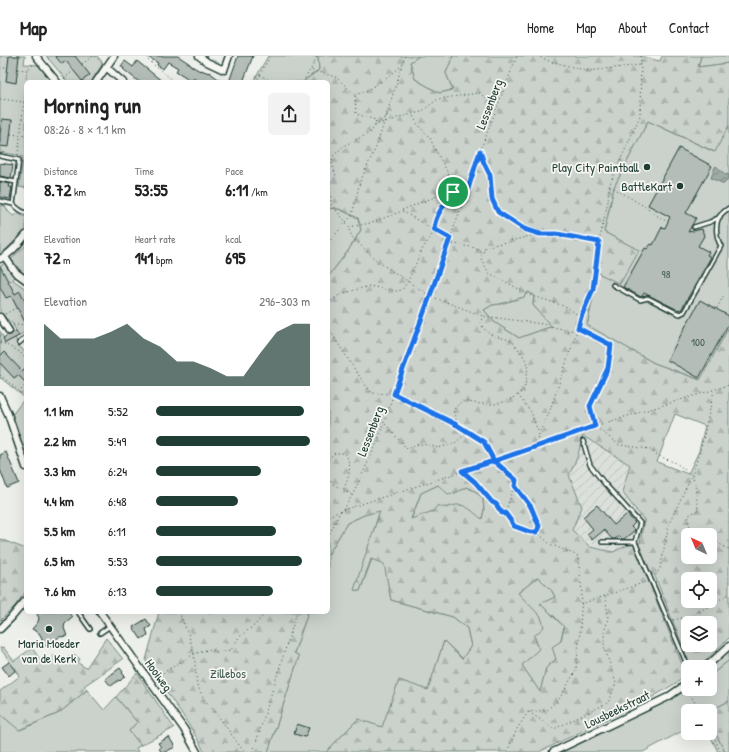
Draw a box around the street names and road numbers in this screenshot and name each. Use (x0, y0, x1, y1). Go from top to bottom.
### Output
street label: Lessenberg (471, 76, 507, 132)
street label: Lessenberg (352, 403, 388, 459)
street label: Hooiweg (141, 655, 177, 695)
street label: Lousbeekstraat (581, 685, 653, 733)

